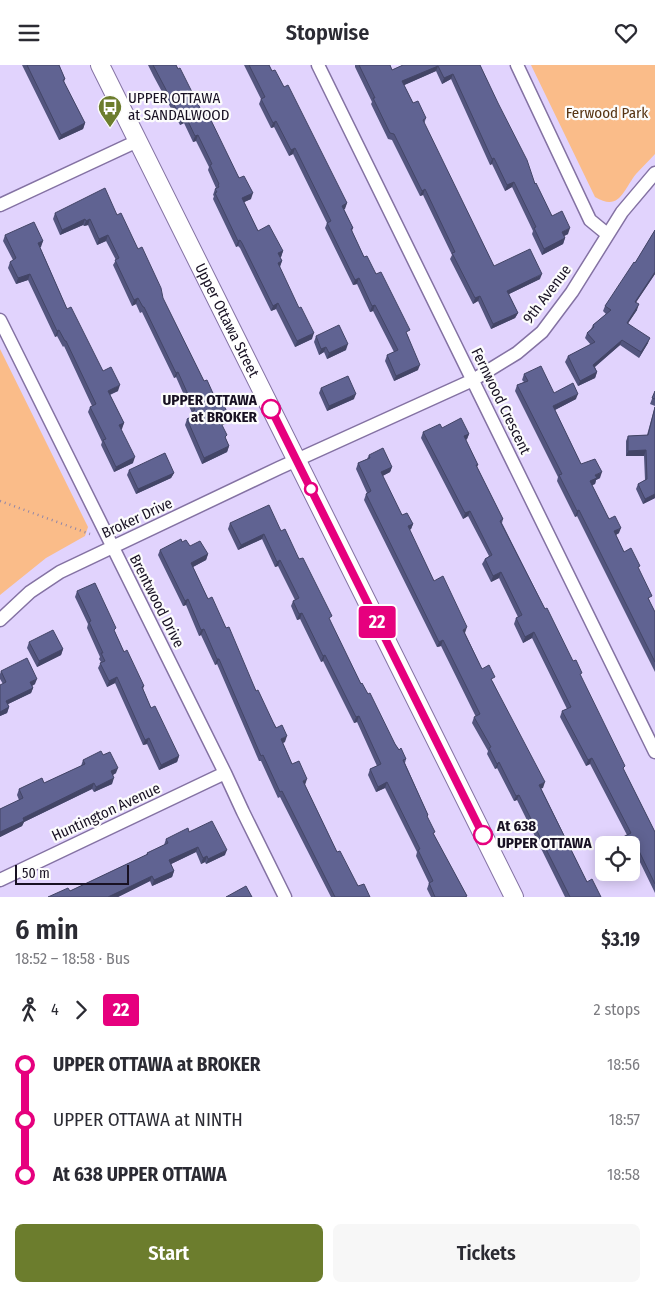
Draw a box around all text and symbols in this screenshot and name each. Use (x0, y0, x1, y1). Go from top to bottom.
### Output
icon: menu (15, 19, 43, 47)
text: Stopwise (286, 19, 369, 46)
icon: heart (612, 19, 640, 47)
place label: UPPER OTTAWA at SANDALWOOD (128, 89, 229, 124)
bus stop icon: UPPER OTTAWA at SANDALWOOD (97, 94, 123, 128)
park label: Ferwood Park (566, 104, 648, 122)
street label: Upper Ottawa Street (191, 260, 263, 380)
street label: 9th Avenue (519, 261, 575, 327)
street label: Fernwood Crescent (467, 345, 535, 457)
place label: UPPER OTTAWA at BROKER (162, 391, 258, 426)
marker: UPPER OTTAWA at BROKER (261, 399, 281, 419)
unlabelled marker (304, 482, 318, 496)
street label: Broker Drive (99, 494, 175, 542)
street label: Brentwood Drive (126, 551, 188, 651)
line badge: 22 (354, 606, 400, 638)
text: 22 (369, 611, 385, 633)
street label: Huntington Avenue (49, 779, 163, 845)
place label: At 638 UPPER OTTAWA (496, 817, 592, 852)
marker: At 638 UPPER OTTAWA (473, 825, 493, 845)
map controls (595, 836, 640, 881)
button: locate (595, 836, 640, 881)
scale bar (15, 862, 129, 885)
text: 50 m (22, 865, 50, 882)
text: 6 min (15, 913, 79, 946)
text: $3.19 (601, 928, 640, 951)
text: 18:52 – 18:58 · Bus (15, 949, 130, 968)
icon: walk (15, 996, 43, 1024)
icon: forward (67, 996, 95, 1024)
text: 22 (113, 999, 129, 1021)
text: 4 (51, 1000, 59, 1019)
text: 2 stops (594, 1000, 640, 1019)
text: UPPER OTTAWA at BROKER (53, 1053, 261, 1076)
text: 18:56 (607, 1055, 640, 1074)
text: UPPER OTTAWA at NINTH (53, 1108, 243, 1131)
text: 18:57 (609, 1110, 640, 1129)
text: At 638 UPPER OTTAWA (53, 1163, 226, 1186)
text: 18:58 (607, 1165, 640, 1184)
button: Start (15, 1224, 323, 1282)
button: Tickets (333, 1224, 640, 1282)

